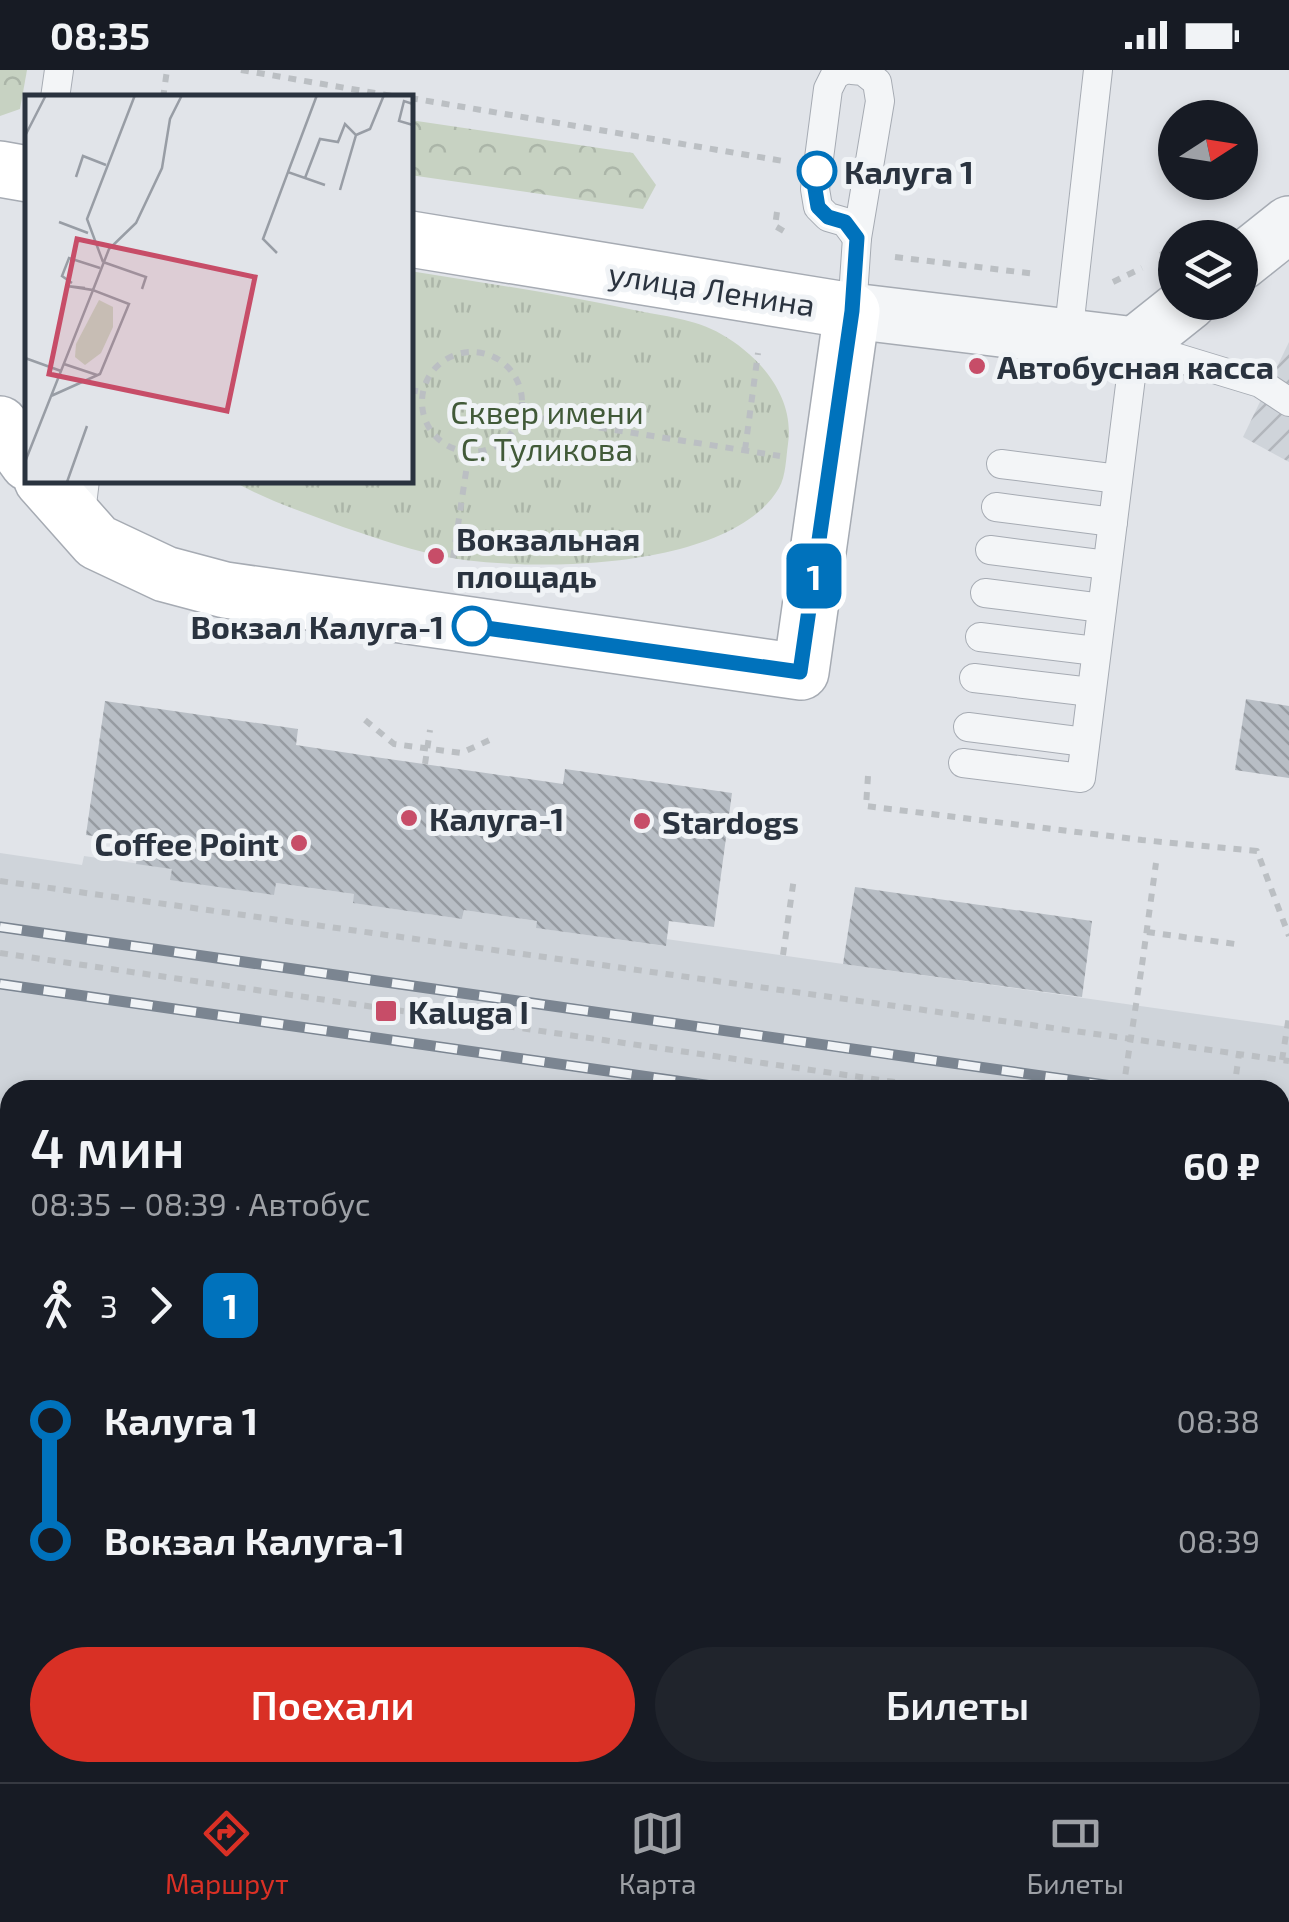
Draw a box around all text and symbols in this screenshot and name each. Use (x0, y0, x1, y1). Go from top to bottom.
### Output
text: 08:35 (50, 12, 150, 58)
inset map (25, 95, 412, 482)
north arrow (1158, 100, 1258, 200)
map controls (1158, 100, 1258, 320)
marker: Калуга 1 (798, 152, 836, 190)
place label: Калуга 1 (844, 152, 974, 191)
button: layers (1158, 220, 1258, 320)
street label: улица Ленина (606, 253, 818, 324)
place label: Автобусная касса (997, 347, 1274, 386)
marker: Автобусная касса (966, 355, 988, 377)
park label: Сквер имени С. Туликова (450, 392, 644, 468)
place label: Вокзальная площадь (456, 519, 640, 594)
line badge: 1 (782, 544, 846, 608)
marker: Вокзальная площадь (425, 545, 447, 567)
text: 1 (806, 555, 822, 597)
place label: Вокзал Калуга-1 (191, 607, 444, 646)
marker: Вокзал Калуга-1 (453, 607, 491, 645)
place label: Калуга-1 (429, 799, 564, 838)
place label: Stardogs (662, 802, 799, 840)
marker: Калуга-1 (398, 807, 420, 829)
marker: Stardogs (631, 810, 653, 832)
place label: Coffee Point (95, 824, 279, 862)
marker: Coffee Point (288, 832, 310, 854)
place label: Kaluga I (408, 992, 529, 1030)
marker: Kaluga I (373, 998, 399, 1024)
text: 4 мин (30, 1113, 185, 1179)
text: 60 ₽ (1183, 1142, 1260, 1188)
text: 08:35 – 08:39 · Автобус (30, 1184, 371, 1222)
icon: walk (30, 1278, 85, 1333)
icon: forward (133, 1278, 188, 1333)
text: 1 (223, 1284, 238, 1326)
text: 3 (100, 1286, 118, 1324)
text: Калуга 1 (104, 1397, 258, 1443)
text: 08:38 (1177, 1401, 1260, 1439)
text: Вокзал Калуга-1 (104, 1517, 405, 1563)
text: 08:39 (1178, 1521, 1260, 1559)
button: Поехали (30, 1647, 635, 1762)
button: Билеты (655, 1647, 1260, 1762)
tab: Маршрут (165, 1806, 289, 1900)
tab: Карта (619, 1806, 697, 1900)
tab: Билеты (1027, 1806, 1124, 1900)

